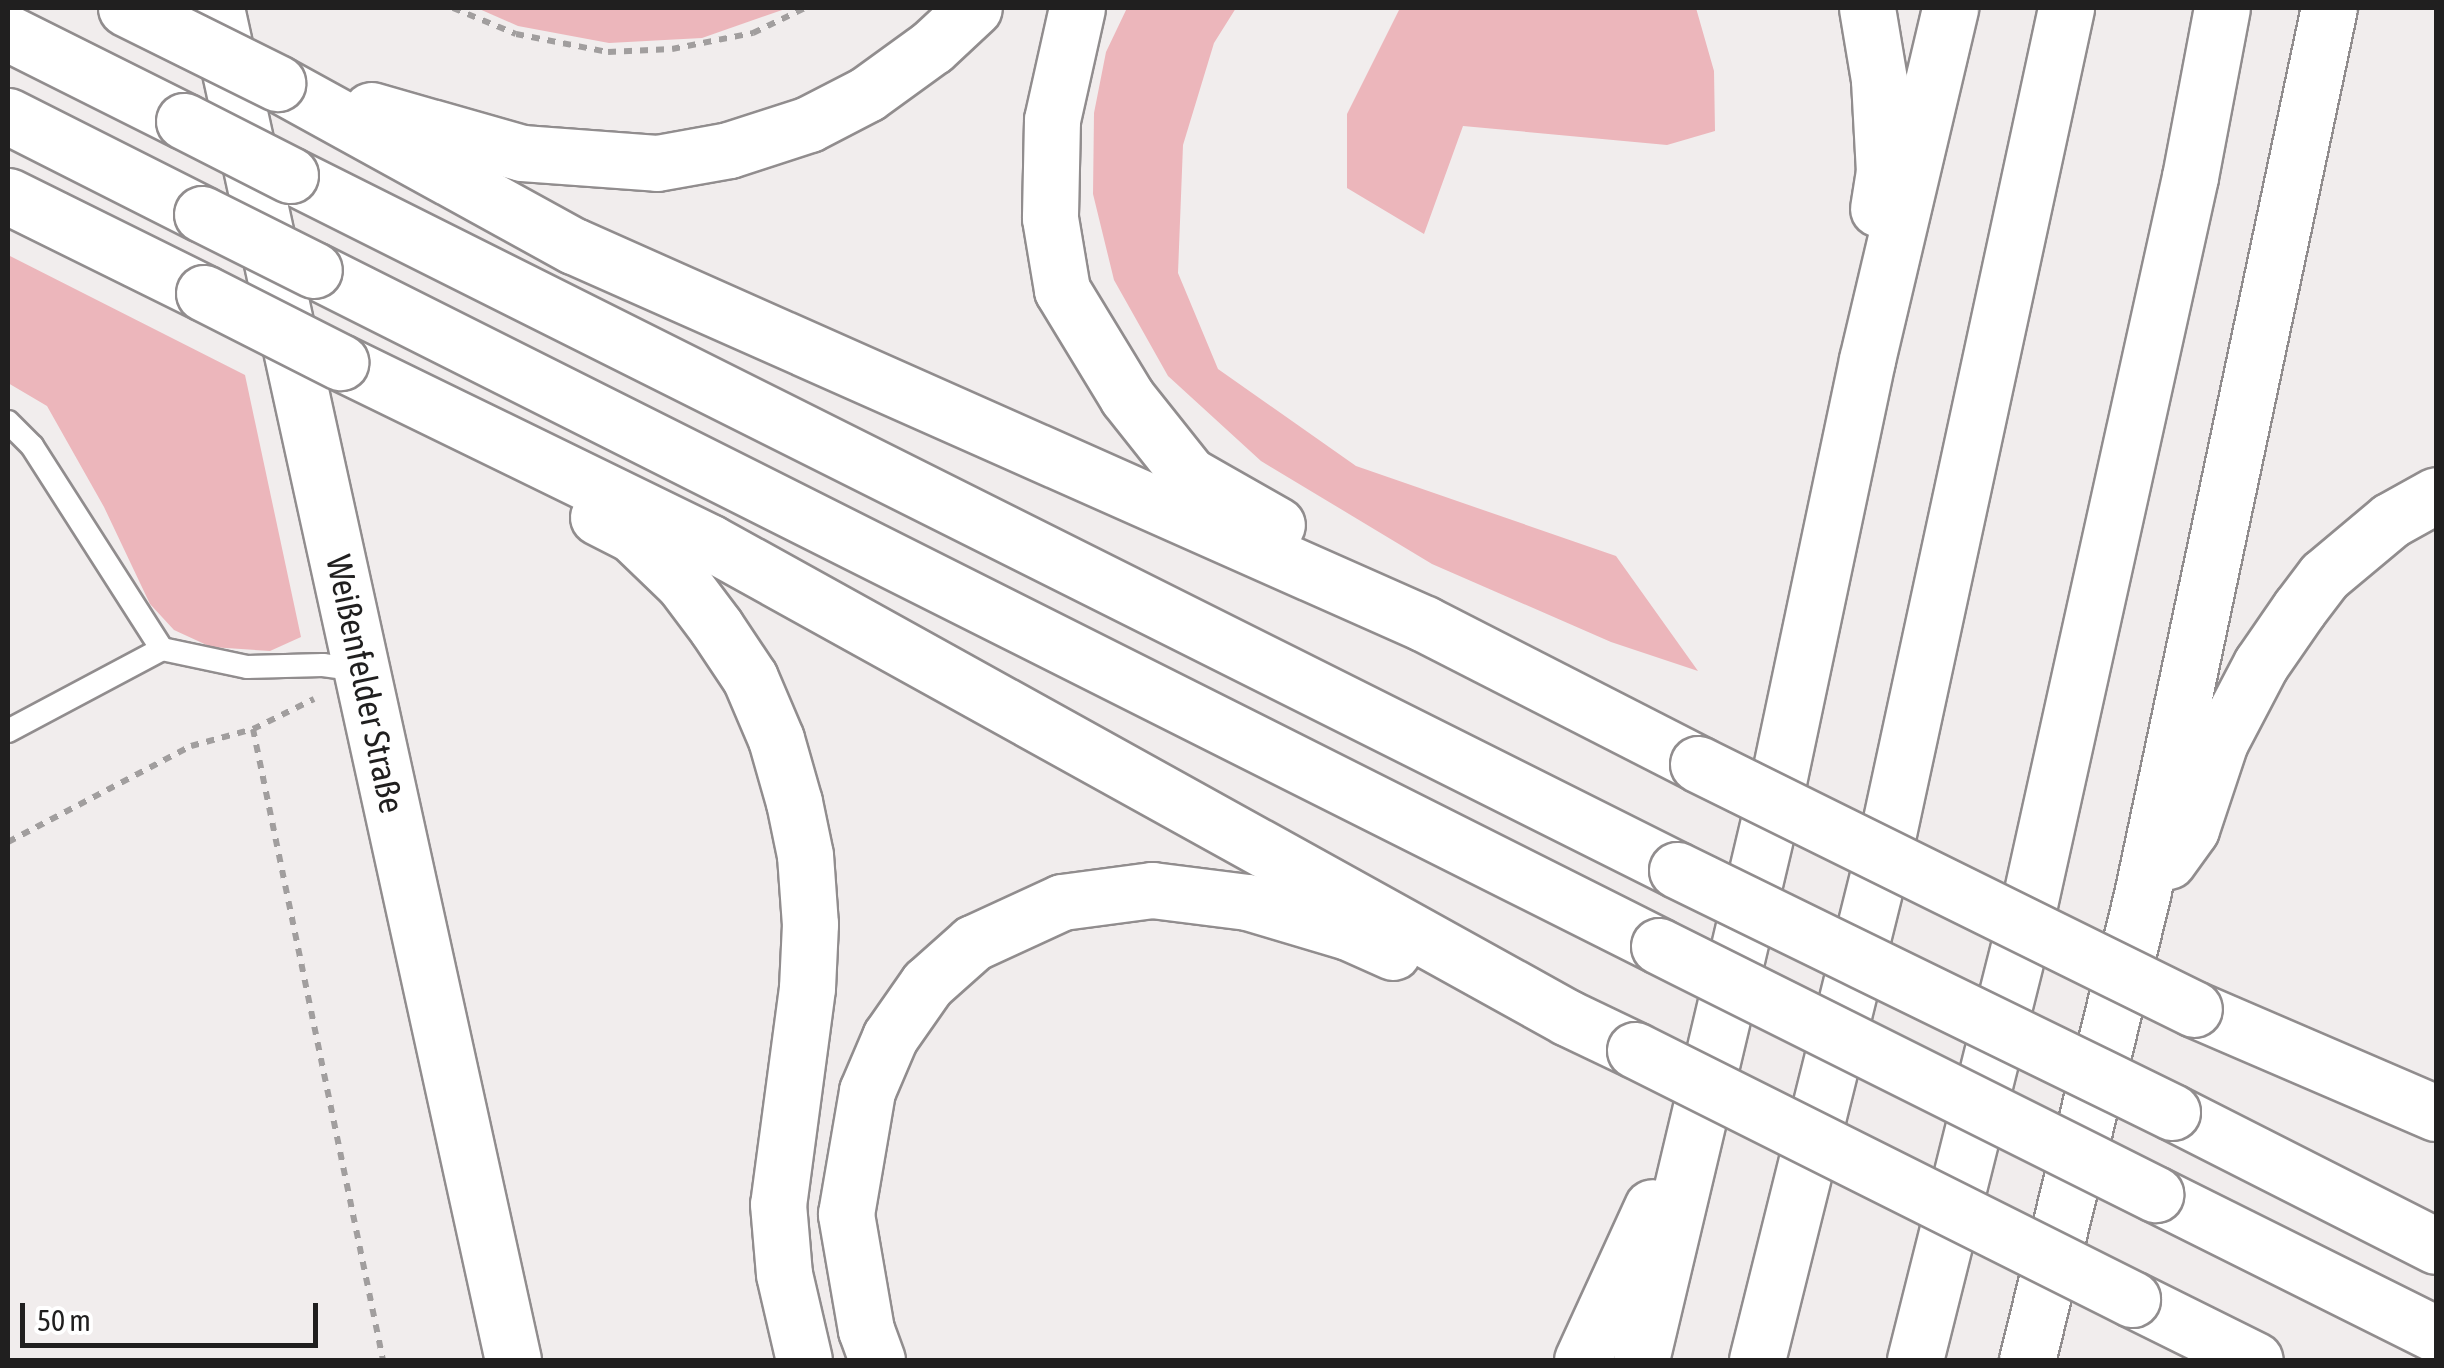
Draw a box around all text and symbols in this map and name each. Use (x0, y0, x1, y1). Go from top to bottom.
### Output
street label: Weißenfelder Straße (318, 551, 414, 817)
scale bar (25, 1283, 322, 1345)
text: 50 m (37, 1303, 91, 1337)

